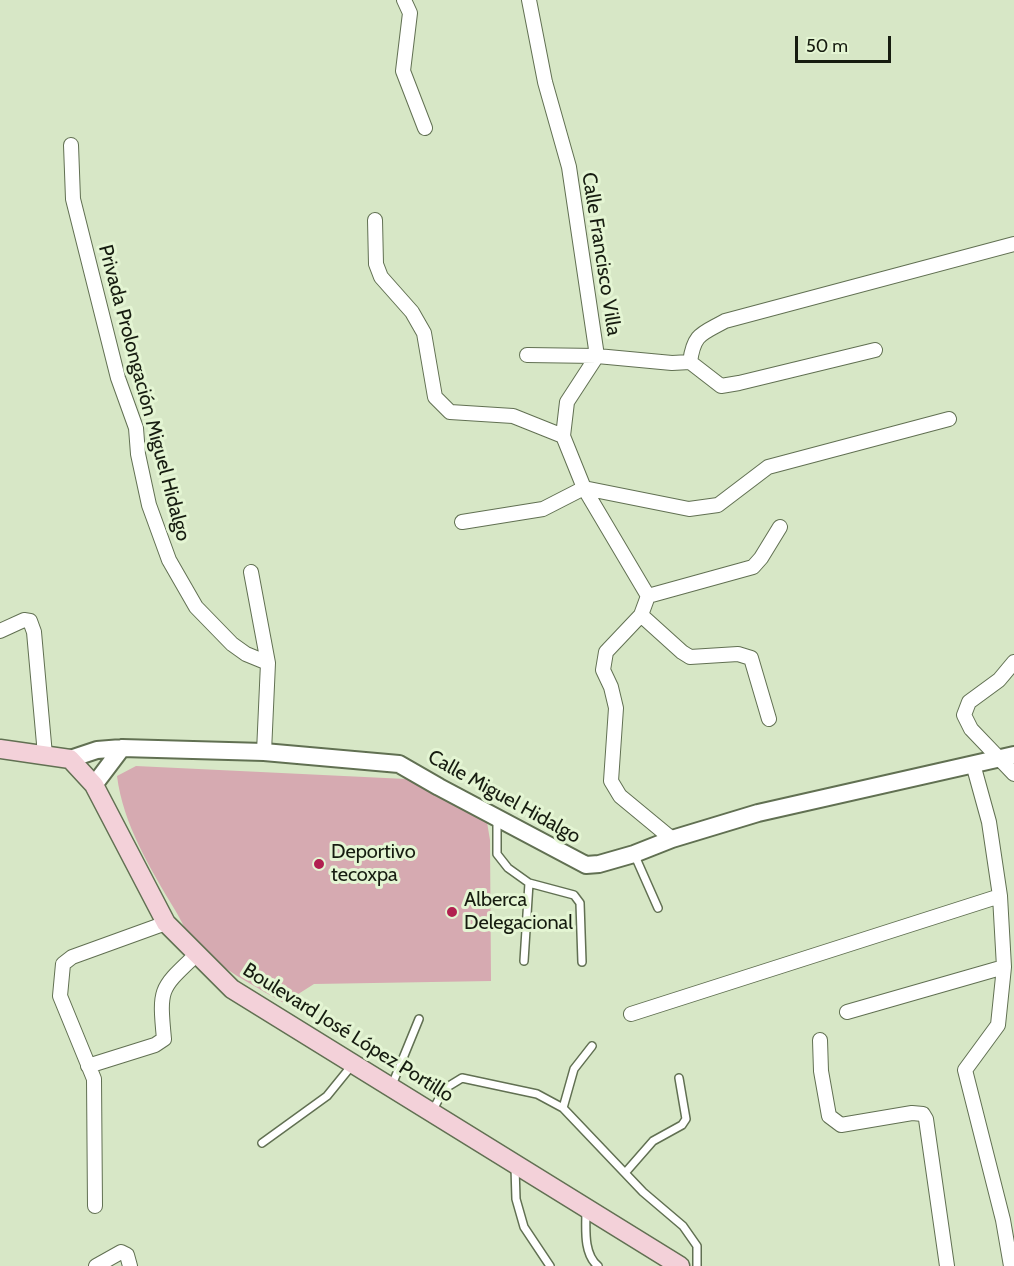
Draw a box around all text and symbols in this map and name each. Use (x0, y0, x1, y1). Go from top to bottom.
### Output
scale bar (798, 24, 894, 62)
text: 50 m (806, 35, 848, 57)
street label: Calle Francisco Villa (576, 171, 626, 337)
street label: Privada Prolongación Miguel Hidalgo (93, 242, 195, 544)
street label: Calle Miguel Hidalgo (424, 745, 584, 849)
place label: Deportivo tecoxpa (331, 840, 416, 887)
marker: Deportivo tecoxpa (312, 857, 326, 871)
place label: Alberca Delegacional (464, 888, 573, 935)
marker: Alberca Delegacional (445, 905, 459, 919)
street label: Boulevard José López Portillo (238, 958, 458, 1108)

